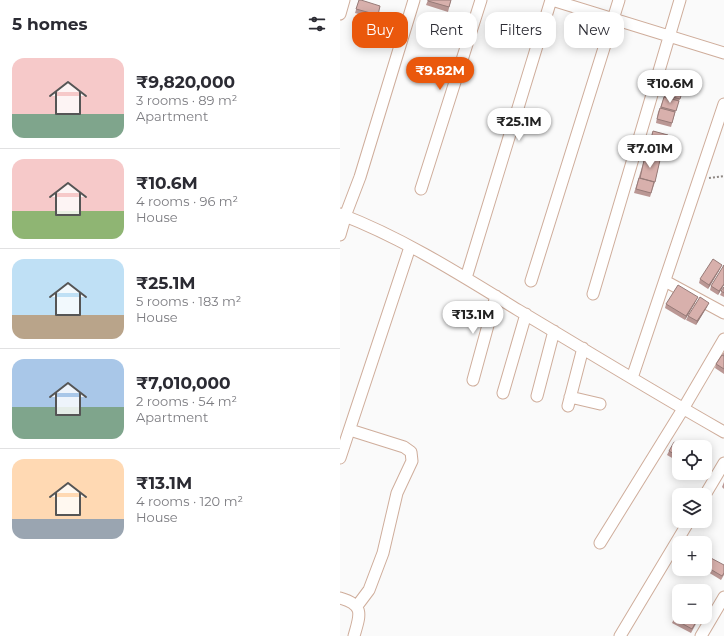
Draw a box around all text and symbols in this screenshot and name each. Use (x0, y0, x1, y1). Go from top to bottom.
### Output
chip: Buy (352, 12, 408, 48)
chip: Rent (416, 12, 477, 48)
chip: Filters (485, 12, 556, 48)
chip: New (564, 12, 624, 48)
icon: filters (306, 13, 328, 35)
text: 5 homes (12, 14, 88, 34)
pin: ₹9.82M (407, 57, 473, 91)
text: ₹9.82M (415, 62, 465, 78)
pin: ₹10.6M (637, 70, 703, 104)
text: ₹9,820,000 (136, 72, 235, 92)
icon: home (44, 74, 92, 122)
text: ₹10.6M (646, 75, 694, 91)
text: 3 rooms · 89 m² (136, 92, 237, 108)
text: Apartment (136, 108, 208, 124)
pin: ₹25.1M (486, 108, 552, 142)
text: ₹25.1M (496, 113, 542, 129)
pin: ₹7.01M (617, 135, 683, 169)
text: ₹7.01M (627, 140, 673, 156)
text: ₹10.6M (136, 173, 198, 193)
icon: home (44, 175, 92, 223)
text: 4 rooms · 96 m² (136, 193, 238, 209)
text: House (136, 209, 178, 225)
text: ₹25.1M (136, 273, 196, 293)
icon: home (44, 275, 92, 323)
text: 5 rooms · 183 m² (136, 293, 241, 309)
pin: ₹13.1M (440, 301, 506, 335)
text: ₹13.1M (452, 306, 495, 322)
text: House (136, 309, 178, 325)
text: ₹7,010,000 (136, 373, 231, 393)
icon: home (44, 375, 92, 423)
text: 2 rooms · 54 m² (136, 393, 237, 409)
text: Apartment (136, 409, 208, 425)
map controls (672, 440, 712, 624)
button: locate (672, 440, 712, 480)
text: ₹13.1M (136, 473, 192, 493)
icon: home (44, 475, 92, 523)
button: layers (672, 488, 712, 528)
text: 4 rooms · 120 m² (136, 493, 243, 509)
text: House (136, 509, 178, 525)
button: + (672, 536, 712, 576)
button: − (672, 584, 712, 624)

